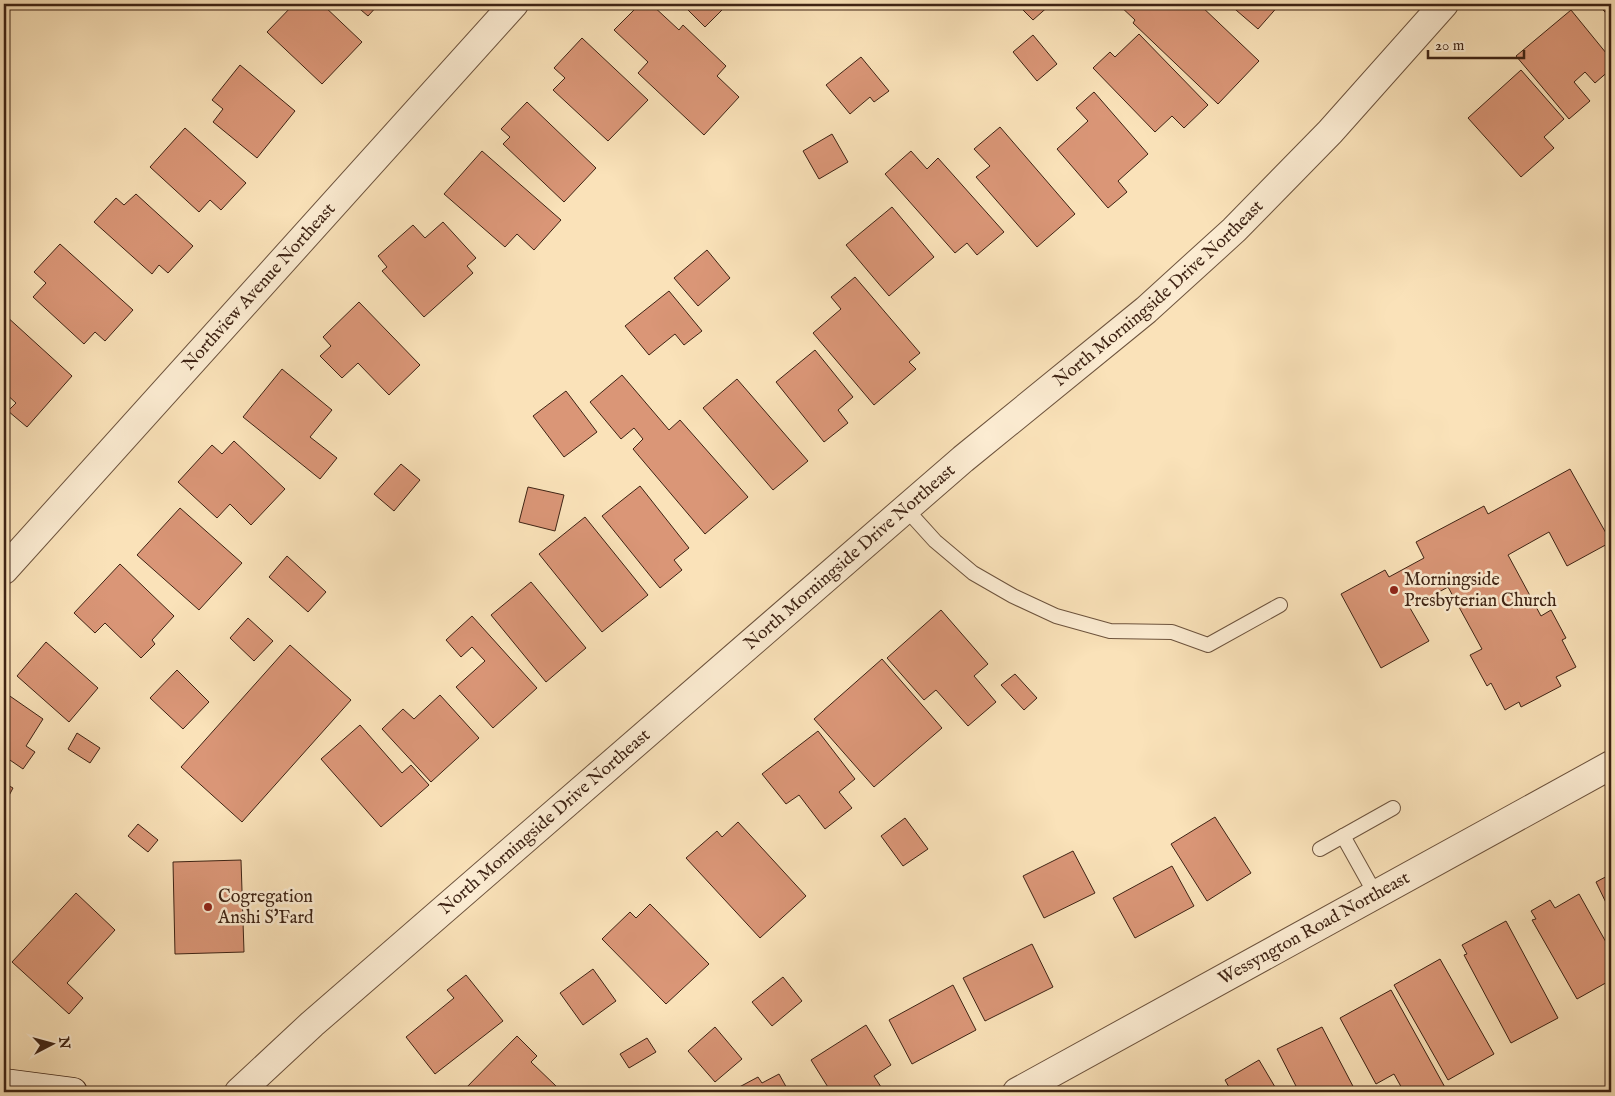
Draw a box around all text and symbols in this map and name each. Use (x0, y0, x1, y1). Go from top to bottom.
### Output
scale bar (1428, 28, 1524, 60)
text: 20 m (1435, 36, 1465, 55)
street label: North Morningside Drive Northeast (1049, 195, 1268, 392)
street label: Northview Avenue Northeast (177, 198, 341, 376)
street label: North Morningside Drive Northeast (740, 459, 960, 655)
place label: Morningside Presbyterian Church (1404, 569, 1557, 613)
marker: Morningside Presbyterian Church (1388, 584, 1400, 596)
street label: North Morningside Drive Northeast (434, 724, 655, 920)
street label: Wessyngton Road Northeast (1214, 867, 1414, 990)
place label: Cogregation Anshi S'Fard (217, 886, 314, 930)
marker: Cogregation Anshi S'Fard (202, 901, 214, 913)
north arrow (28, 1018, 78, 1068)
text: N (54, 1035, 74, 1050)

